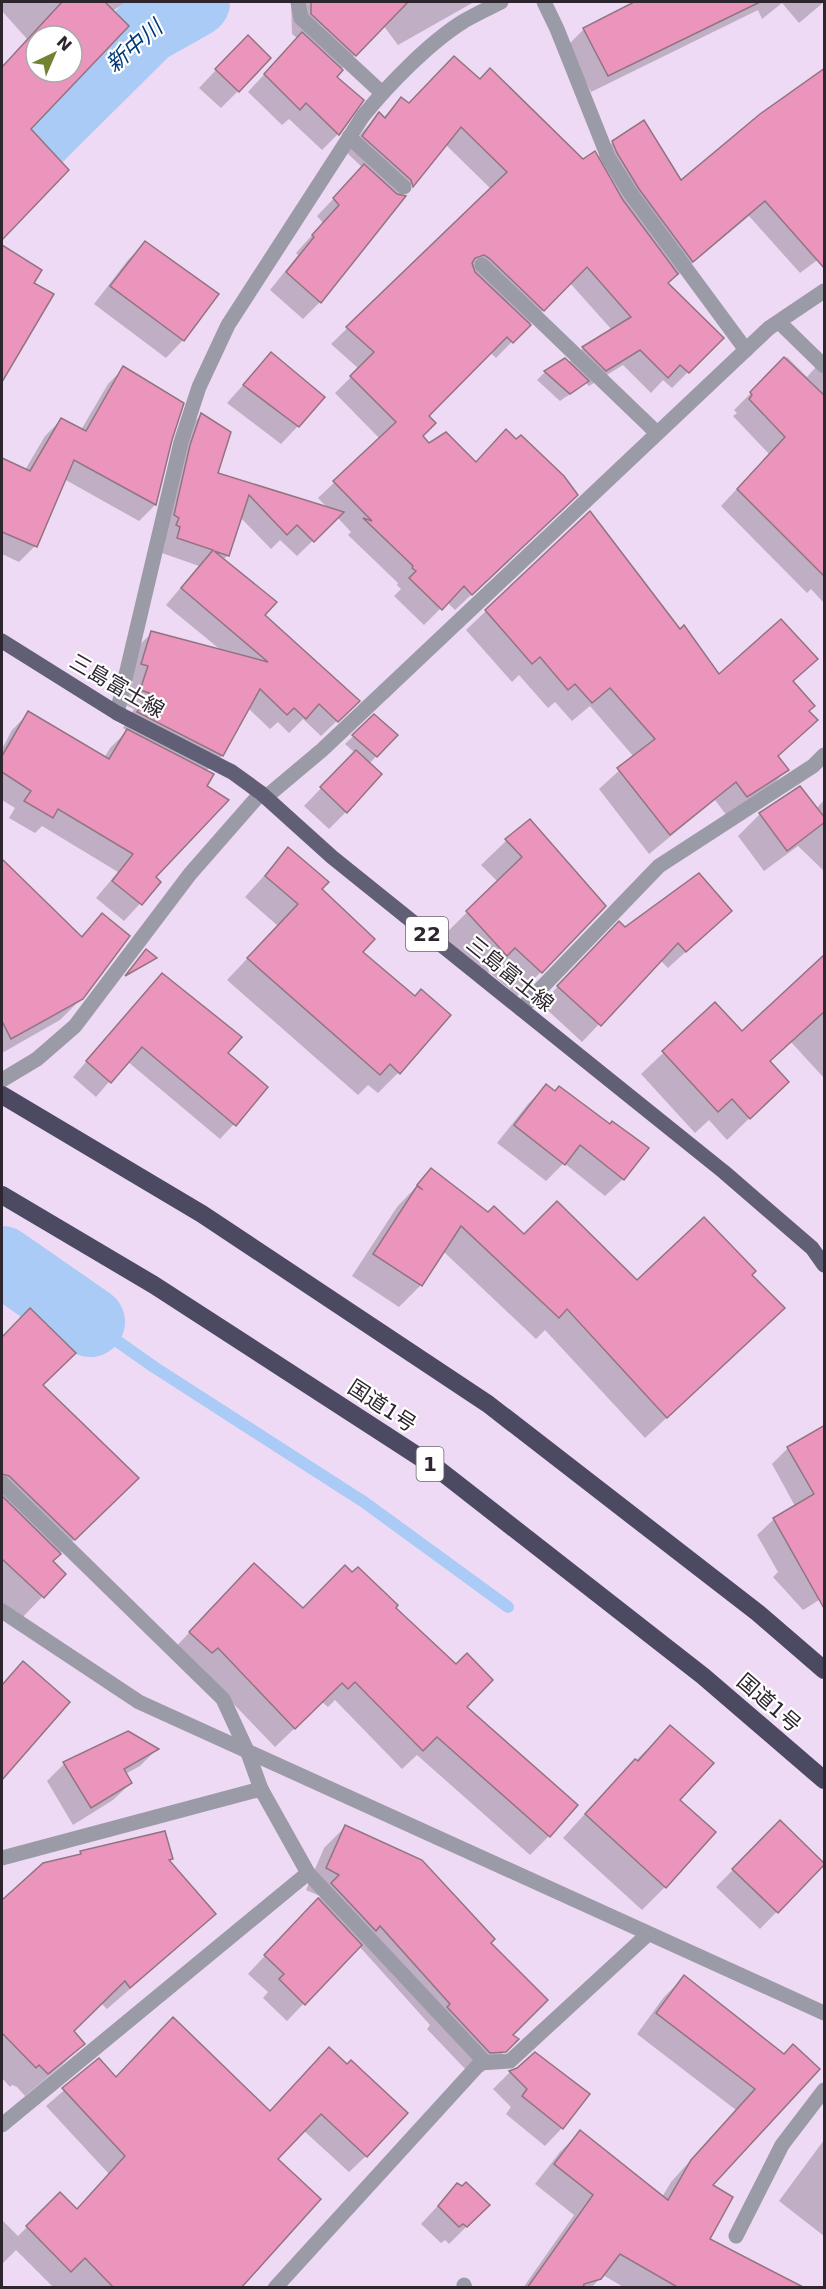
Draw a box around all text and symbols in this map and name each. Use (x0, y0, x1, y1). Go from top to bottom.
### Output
water label: 新中川 (101, 14, 169, 77)
north arrow (24, 24, 84, 84)
text: N (53, 32, 75, 55)
street label: 三島富士線 (66, 649, 168, 723)
road number: 22 (406, 917, 448, 951)
street label: 三島富士線 (462, 932, 558, 1016)
street label: 国道1号 (343, 1375, 421, 1437)
road number: 1 (416, 1447, 444, 1481)
street label: 国道1号 (732, 1669, 806, 1737)

